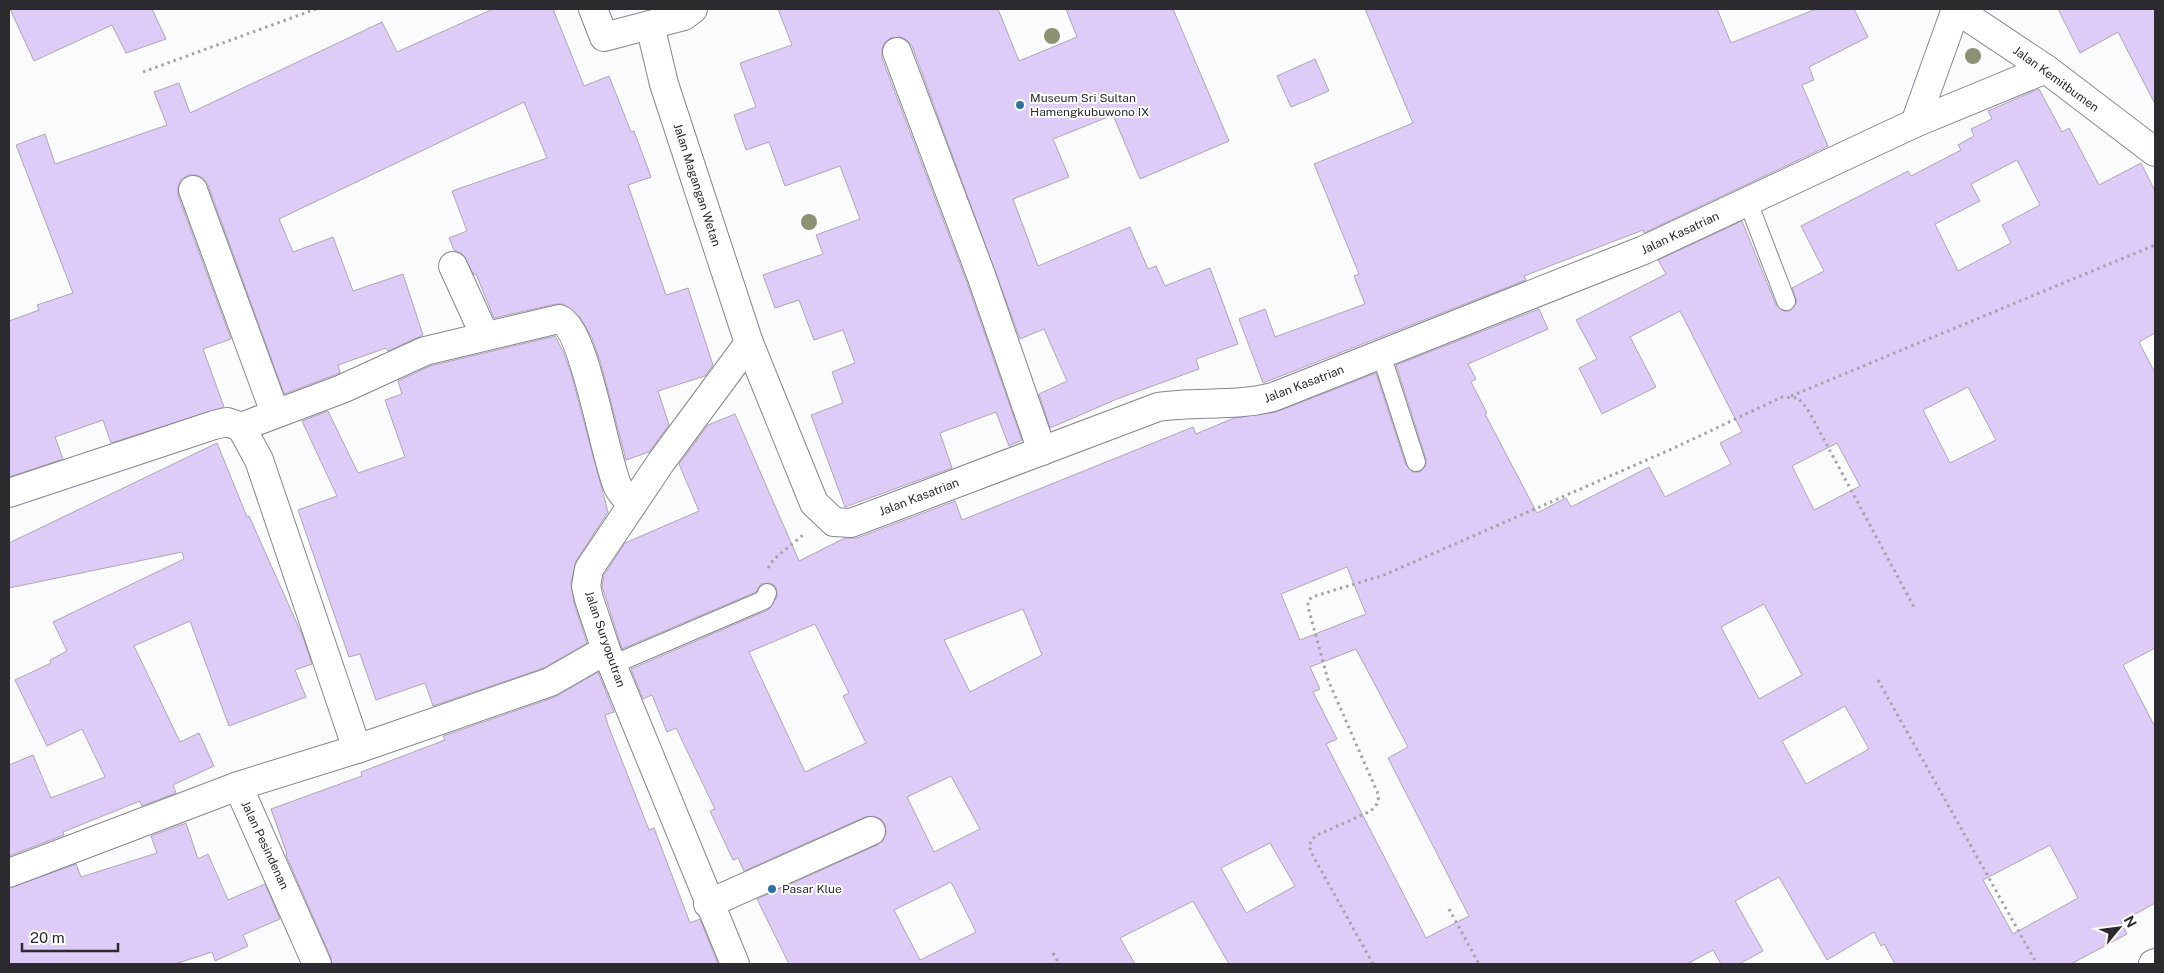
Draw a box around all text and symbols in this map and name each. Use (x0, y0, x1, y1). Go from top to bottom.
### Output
street label: Jalan Kemitbumen (2011, 43, 2102, 115)
place label: Museum Sri Sultan Hamengkubuwono IX (1030, 91, 1149, 119)
marker: Museum Sri Sultan Hamengkubuwono IX (1014, 99, 1026, 111)
street label: Jalan Magangan Wetan (670, 122, 724, 248)
street label: Jalan Kasatrian (1639, 209, 1721, 257)
street label: Jalan Kasatrian (1262, 362, 1346, 406)
street label: Jalan Kasatrian (877, 475, 961, 519)
street label: Jalan Suryoputran (582, 589, 628, 689)
street label: Jalan Pesindenan (238, 798, 292, 892)
place label: Pasar Klue (782, 882, 842, 896)
marker: Pasar Klue (766, 883, 778, 895)
north arrow (2094, 903, 2144, 953)
text: N (2121, 913, 2140, 930)
scale bar (22, 920, 119, 952)
text: 20 m (30, 929, 65, 946)

